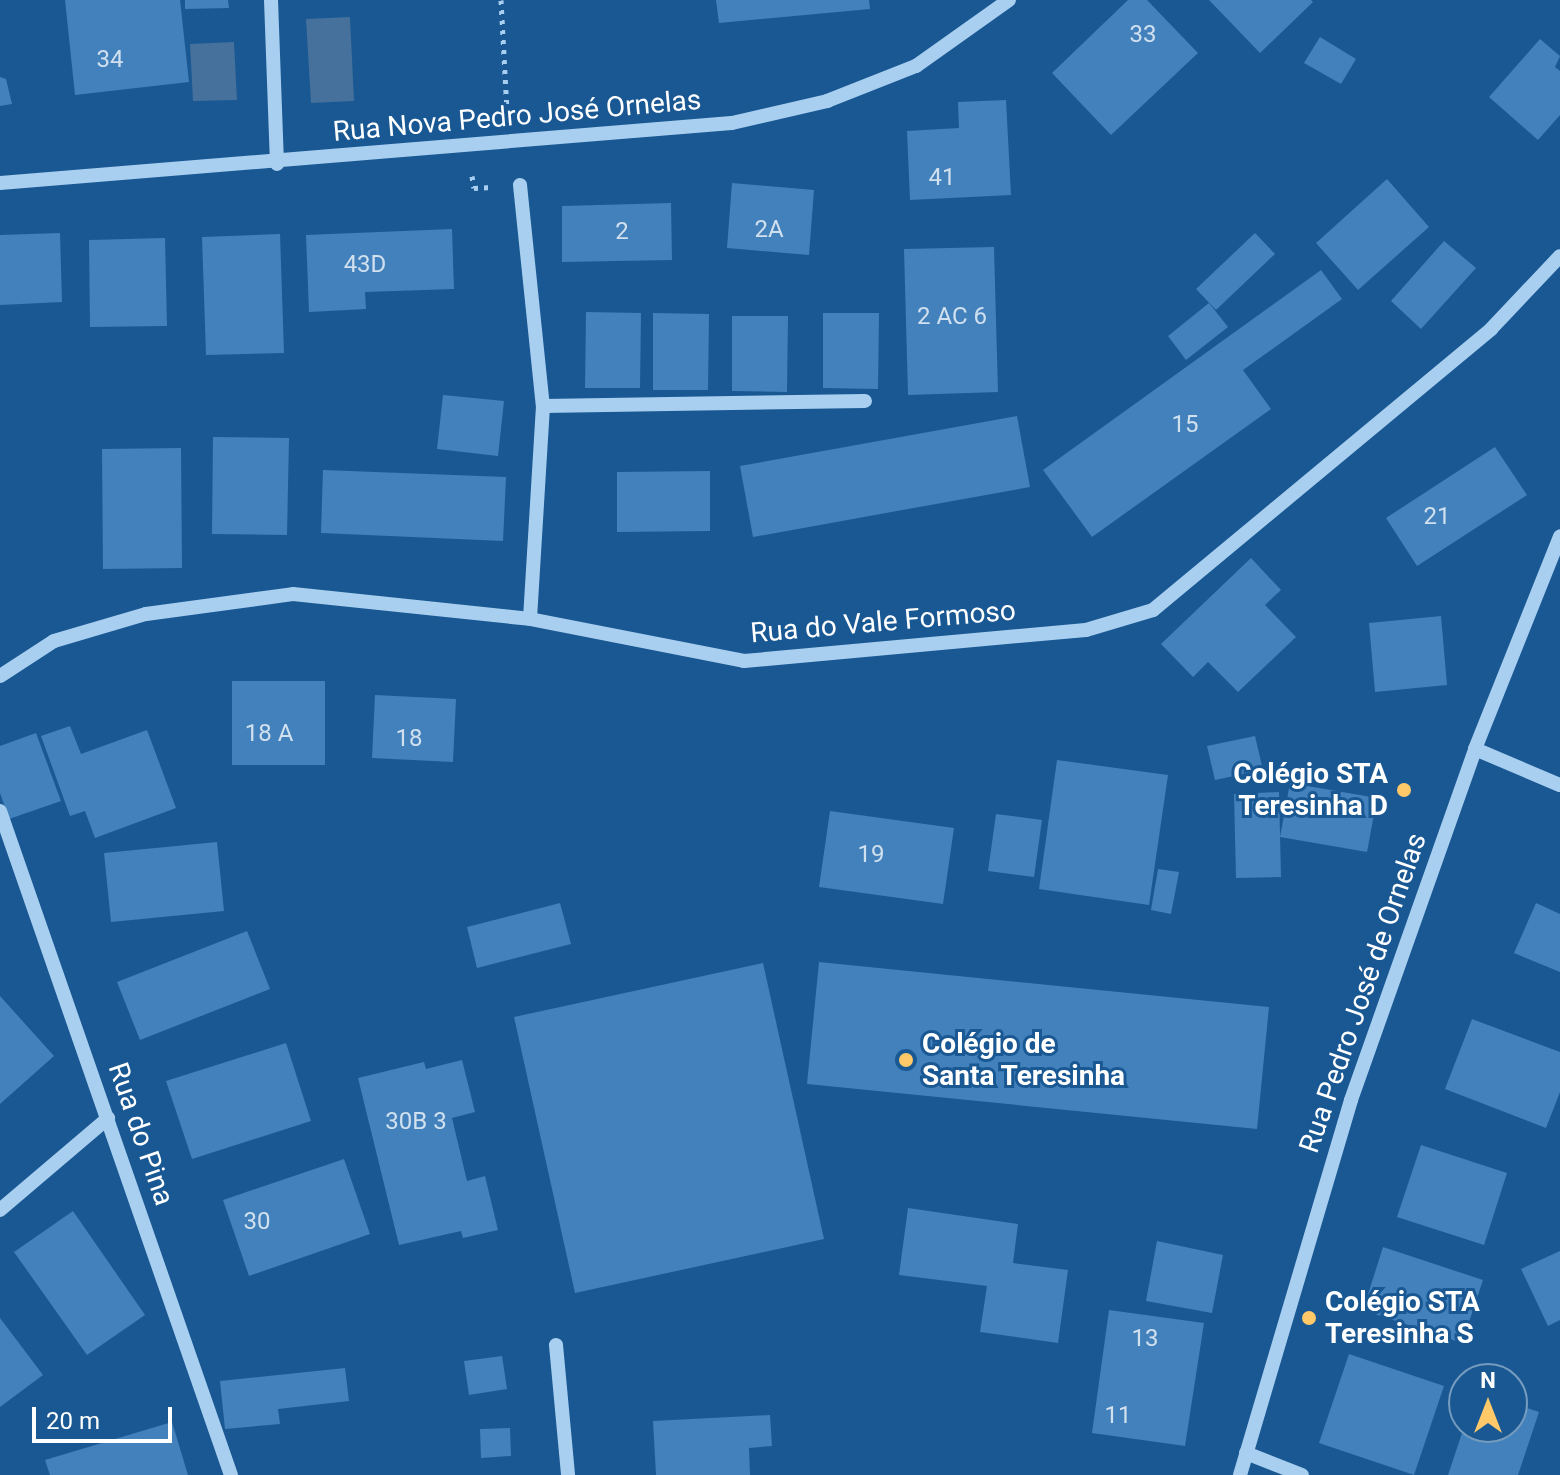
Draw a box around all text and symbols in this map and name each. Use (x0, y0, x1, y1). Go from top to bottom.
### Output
house number: 33 (1130, 21, 1156, 49)
house number: 34 (97, 46, 123, 74)
street label: Rua Nova Pedro José Ornelas (331, 83, 703, 149)
house number: 41 (929, 164, 955, 192)
house number: 2A (754, 216, 784, 244)
house number: 2 (615, 218, 629, 246)
house number: 43D (344, 251, 386, 279)
house number: 2 AC 6 (917, 303, 987, 331)
house number: 15 (1172, 411, 1198, 439)
house number: 21 (1424, 503, 1450, 531)
street label: Rua do Vale Formoso (749, 594, 1017, 650)
house number: 18 A (245, 720, 293, 748)
house number: 18 (396, 725, 422, 753)
place label: Colégio STA Teresinha D (1233, 757, 1388, 823)
marker: Colégio STA Teresinha D (1395, 781, 1413, 799)
street label: Rua Pedro José de Ornelas (1292, 829, 1434, 1157)
house number: 19 (858, 841, 884, 869)
place label: Colégio de Santa Teresinha (922, 1027, 1126, 1093)
marker: Colégio de Santa Teresinha (897, 1051, 915, 1069)
street label: Rua do Pina (101, 1058, 181, 1210)
house number: 30B 3 (385, 1108, 447, 1136)
house number: 30 (244, 1208, 270, 1236)
place label: Colégio STA Teresinha S (1325, 1285, 1480, 1351)
marker: Colégio STA Teresinha S (1300, 1309, 1318, 1327)
house number: 13 (1132, 1325, 1158, 1353)
north arrow (1448, 1363, 1528, 1443)
text: N (1480, 1368, 1496, 1393)
scale bar (36, 1391, 176, 1441)
house number: 11 (1105, 1402, 1131, 1430)
text: 20 m (46, 1407, 100, 1435)

